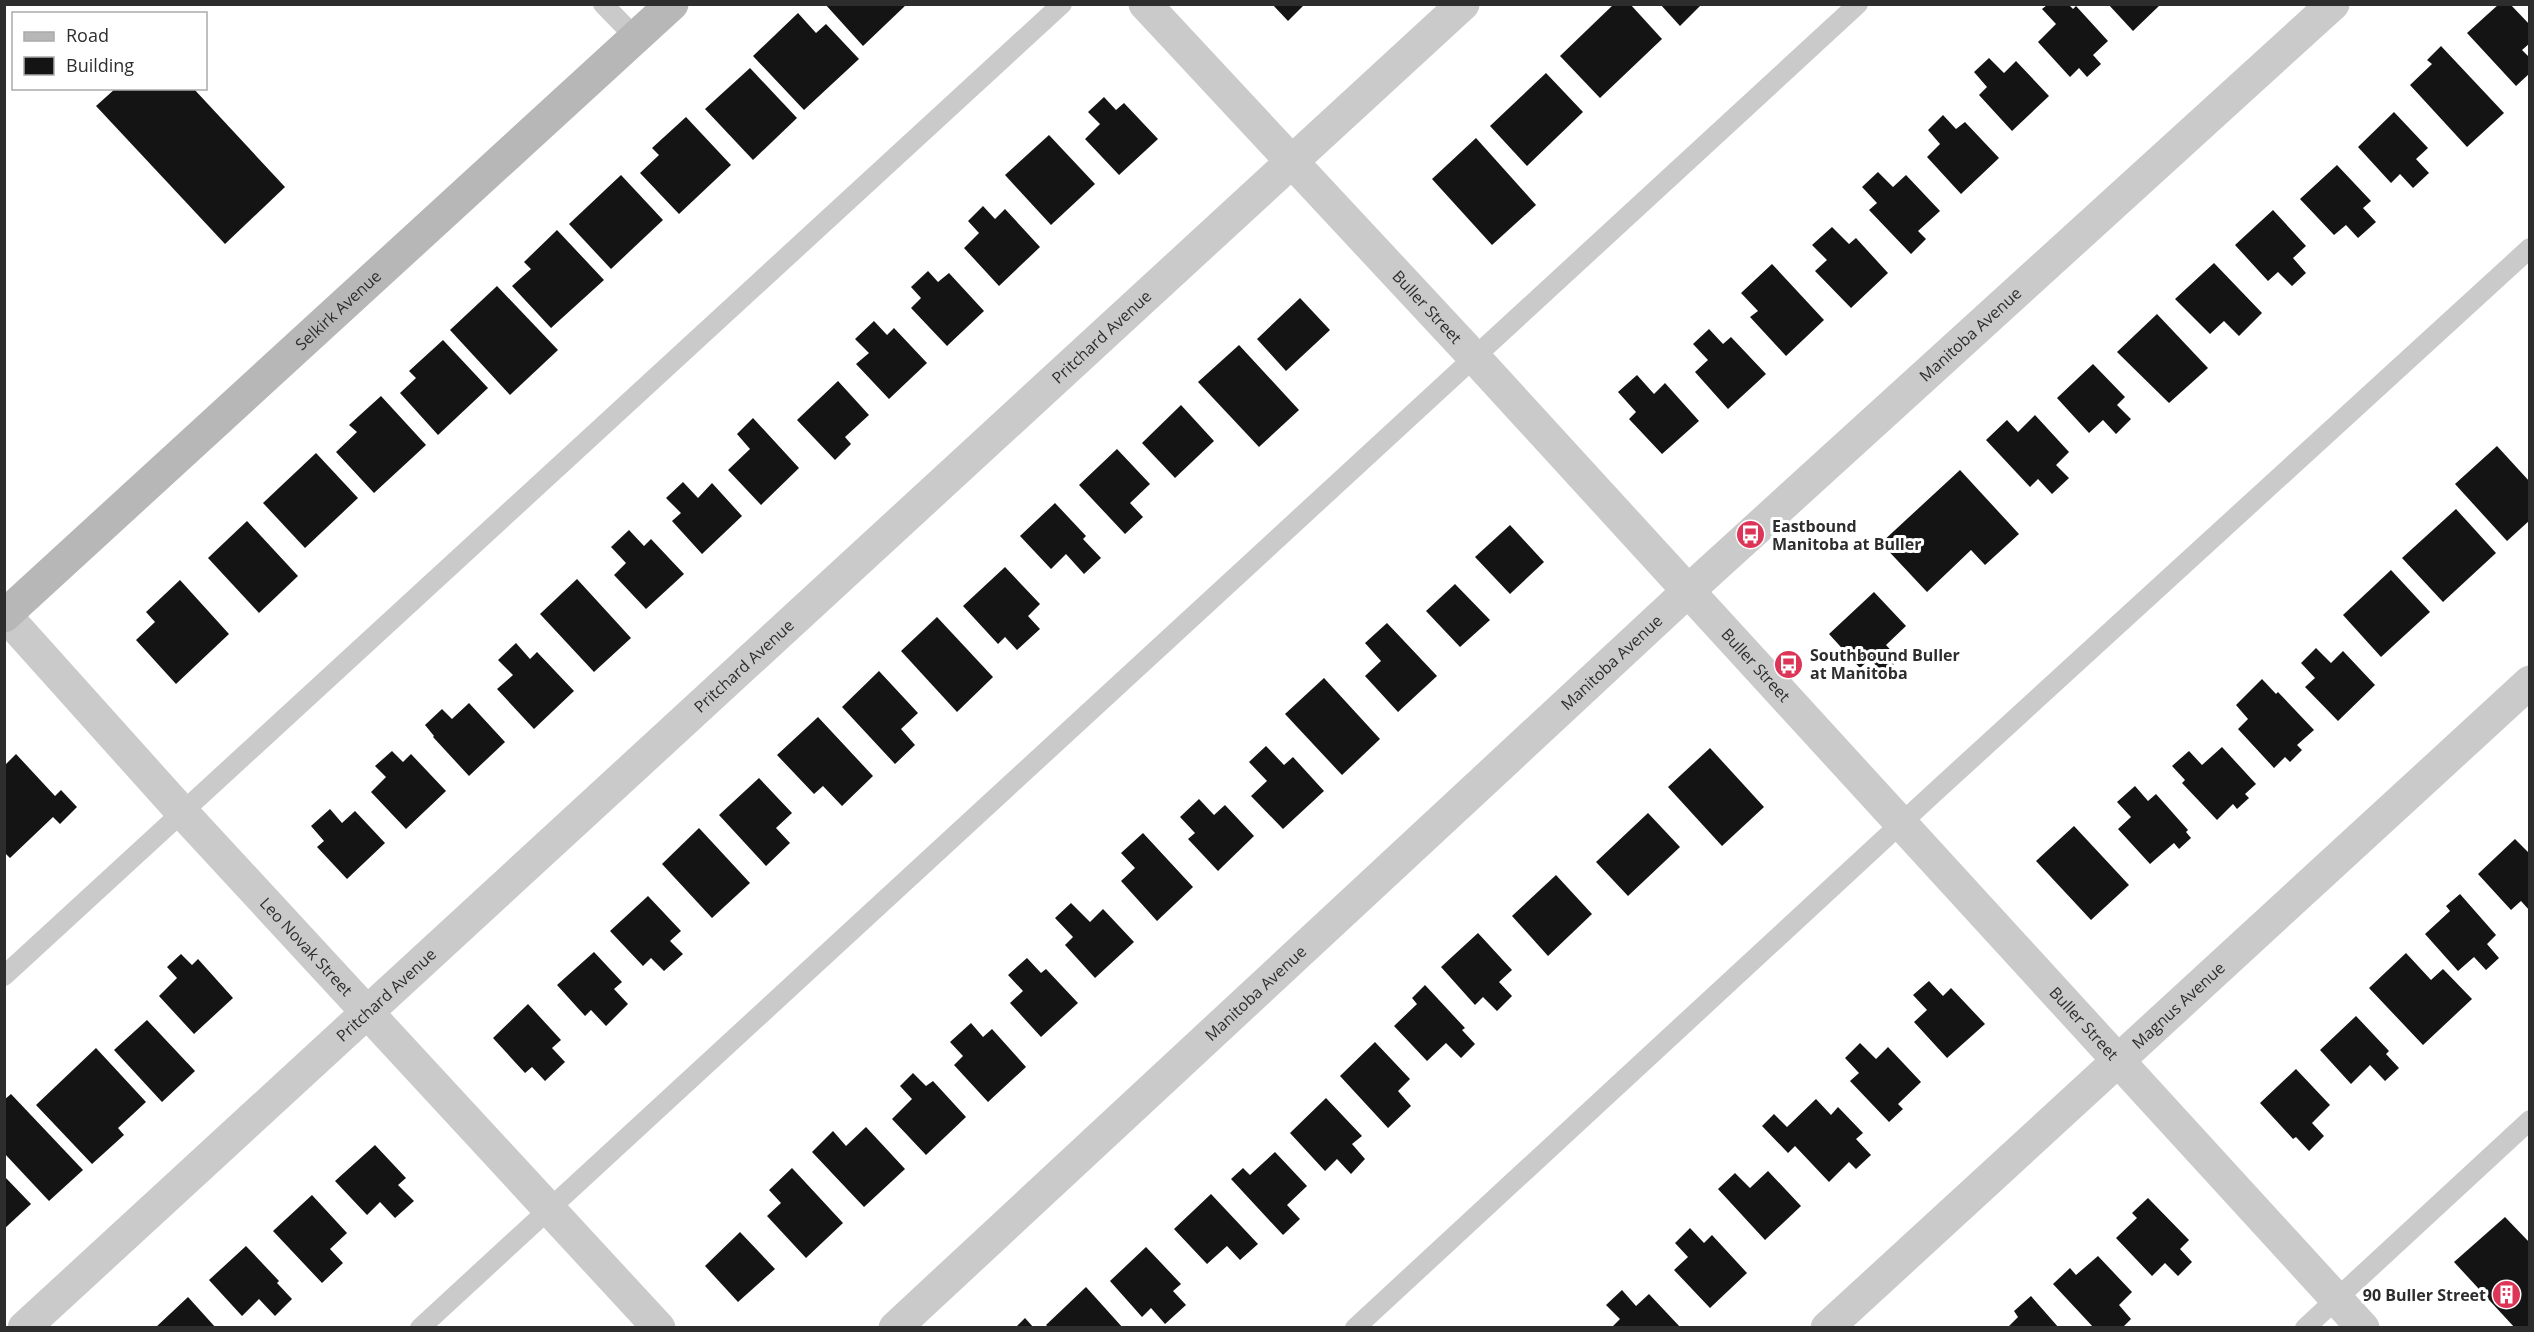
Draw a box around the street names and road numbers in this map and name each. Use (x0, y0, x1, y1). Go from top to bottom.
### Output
street label: Selkirk Avenue (290, 265, 386, 355)
street label: Buller Street (1388, 265, 1467, 348)
street label: Manitoba Avenue (1914, 282, 2026, 387)
street label: Pritchard Avenue (1047, 285, 1156, 388)
street label: Manitoba Avenue (1556, 610, 1667, 715)
street label: Pritchard Avenue (689, 614, 798, 717)
street label: Buller Street (1717, 623, 1795, 707)
street label: Leo Novak Street (255, 892, 358, 1001)
street label: Manitoba Avenue (1200, 940, 1311, 1046)
street label: Pritchard Avenue (331, 943, 441, 1046)
street label: Magnus Avenue (2127, 957, 2230, 1054)
street label: Buller Street (2045, 982, 2124, 1065)

